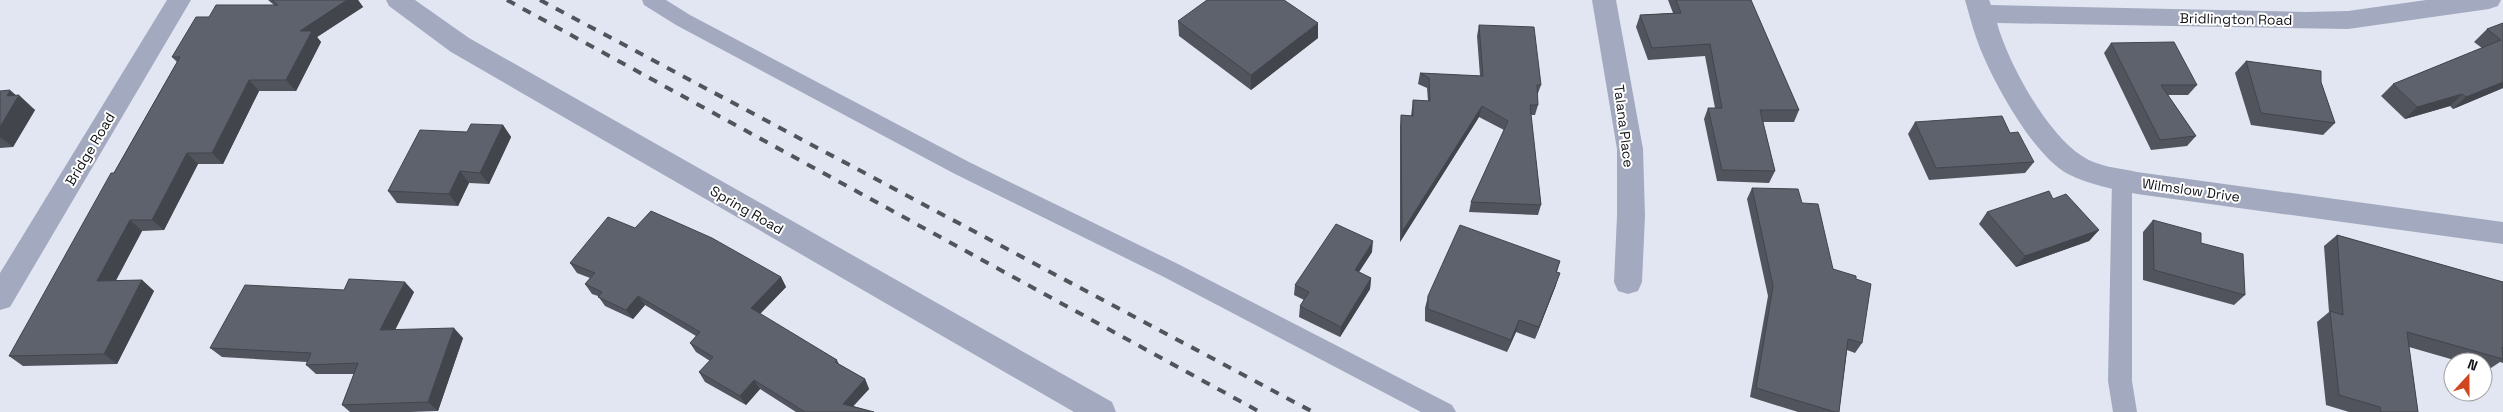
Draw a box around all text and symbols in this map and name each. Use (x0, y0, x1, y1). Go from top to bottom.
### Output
street label: Bridlington Road (2179, 9, 2293, 29)
street label: Talana Place (1610, 84, 1638, 168)
street label: Bridge Road (61, 109, 119, 189)
street label: Wilmslow Drive (2141, 174, 2241, 206)
street label: Spring Road (707, 182, 787, 238)
north arrow (2443, 352, 2493, 402)
text: N (2465, 355, 2480, 375)

